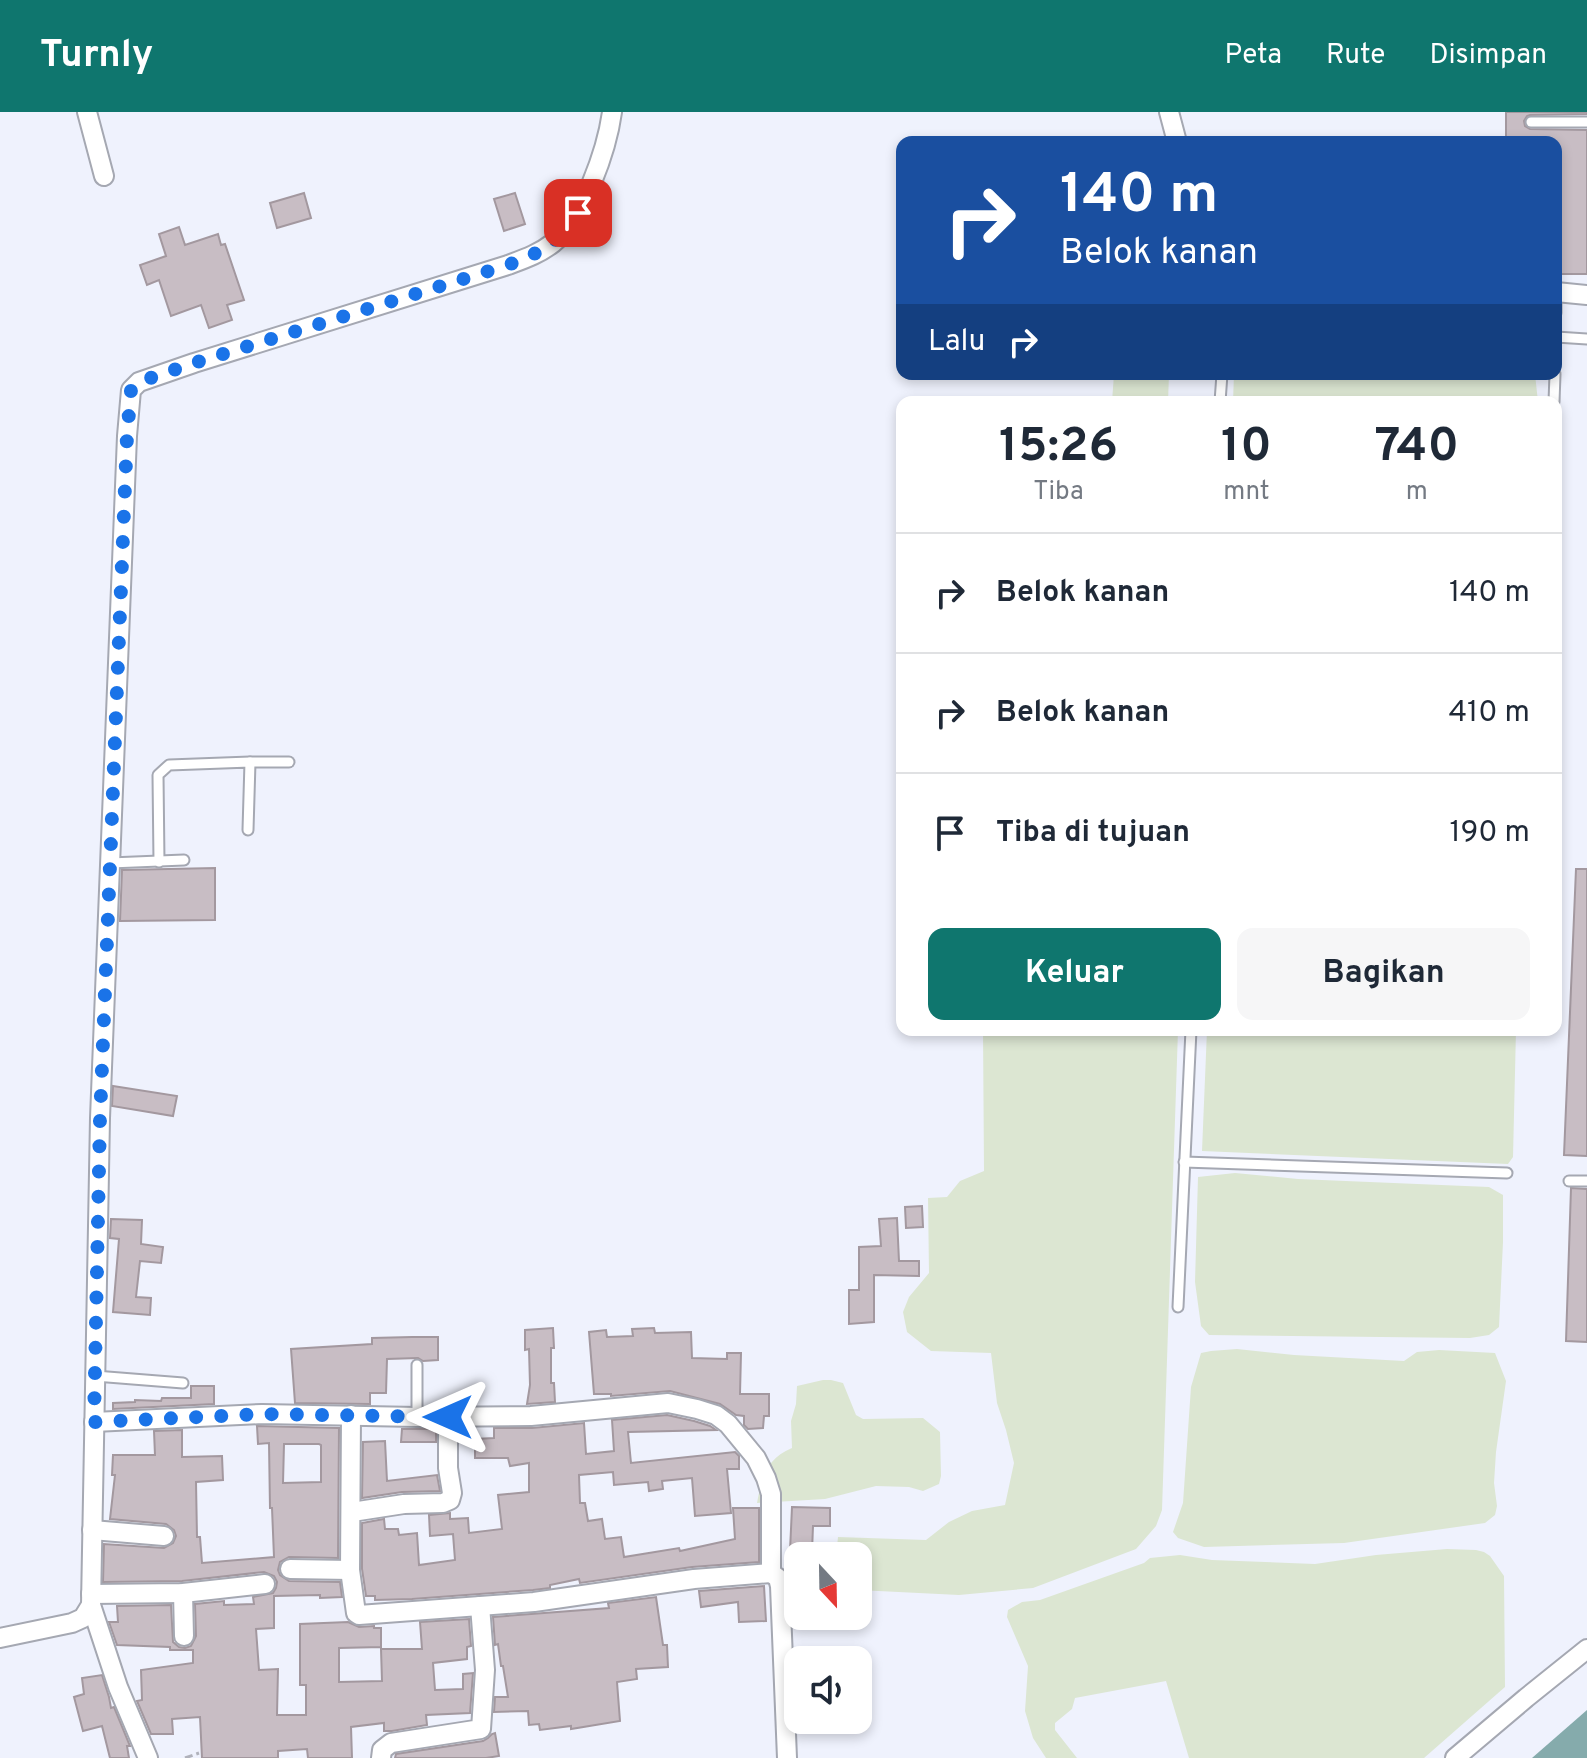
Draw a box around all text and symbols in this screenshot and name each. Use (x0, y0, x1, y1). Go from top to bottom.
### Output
text: Turnly (40, 32, 153, 81)
text: Peta (1225, 38, 1282, 74)
text: Rute (1326, 38, 1385, 74)
text: Disimpan (1429, 38, 1547, 74)
text: 140 m (1060, 162, 1218, 232)
icon: right (928, 168, 1032, 272)
pin (544, 179, 612, 247)
icon: arrive (556, 191, 600, 235)
text: Belok kanan (1060, 231, 1258, 277)
icon: right (1001, 320, 1045, 364)
text: Lalu (928, 324, 985, 361)
text: 15:26 (999, 418, 1118, 478)
text: 10 (1221, 418, 1272, 478)
text: 740 (1375, 418, 1459, 478)
text: Tiba (1033, 476, 1084, 509)
text: mnt (1223, 476, 1270, 509)
text: m (1406, 476, 1428, 509)
icon: right (928, 571, 972, 615)
text: Belok kanan (996, 575, 1169, 612)
text: 140 m (1449, 575, 1530, 612)
icon: right (928, 691, 972, 735)
text: Belok kanan (996, 695, 1169, 732)
text: 410 m (1448, 695, 1530, 732)
icon: arrive (928, 811, 972, 855)
text: Tiba di tujuan (996, 815, 1190, 852)
text: 190 m (1449, 815, 1530, 852)
button: Keluar (928, 928, 1221, 1020)
button: Bagikan (1237, 928, 1530, 1020)
position arrow (406, 1375, 490, 1459)
north arrow (784, 1542, 872, 1630)
map controls (784, 1542, 872, 1734)
button: sound (784, 1646, 872, 1734)

